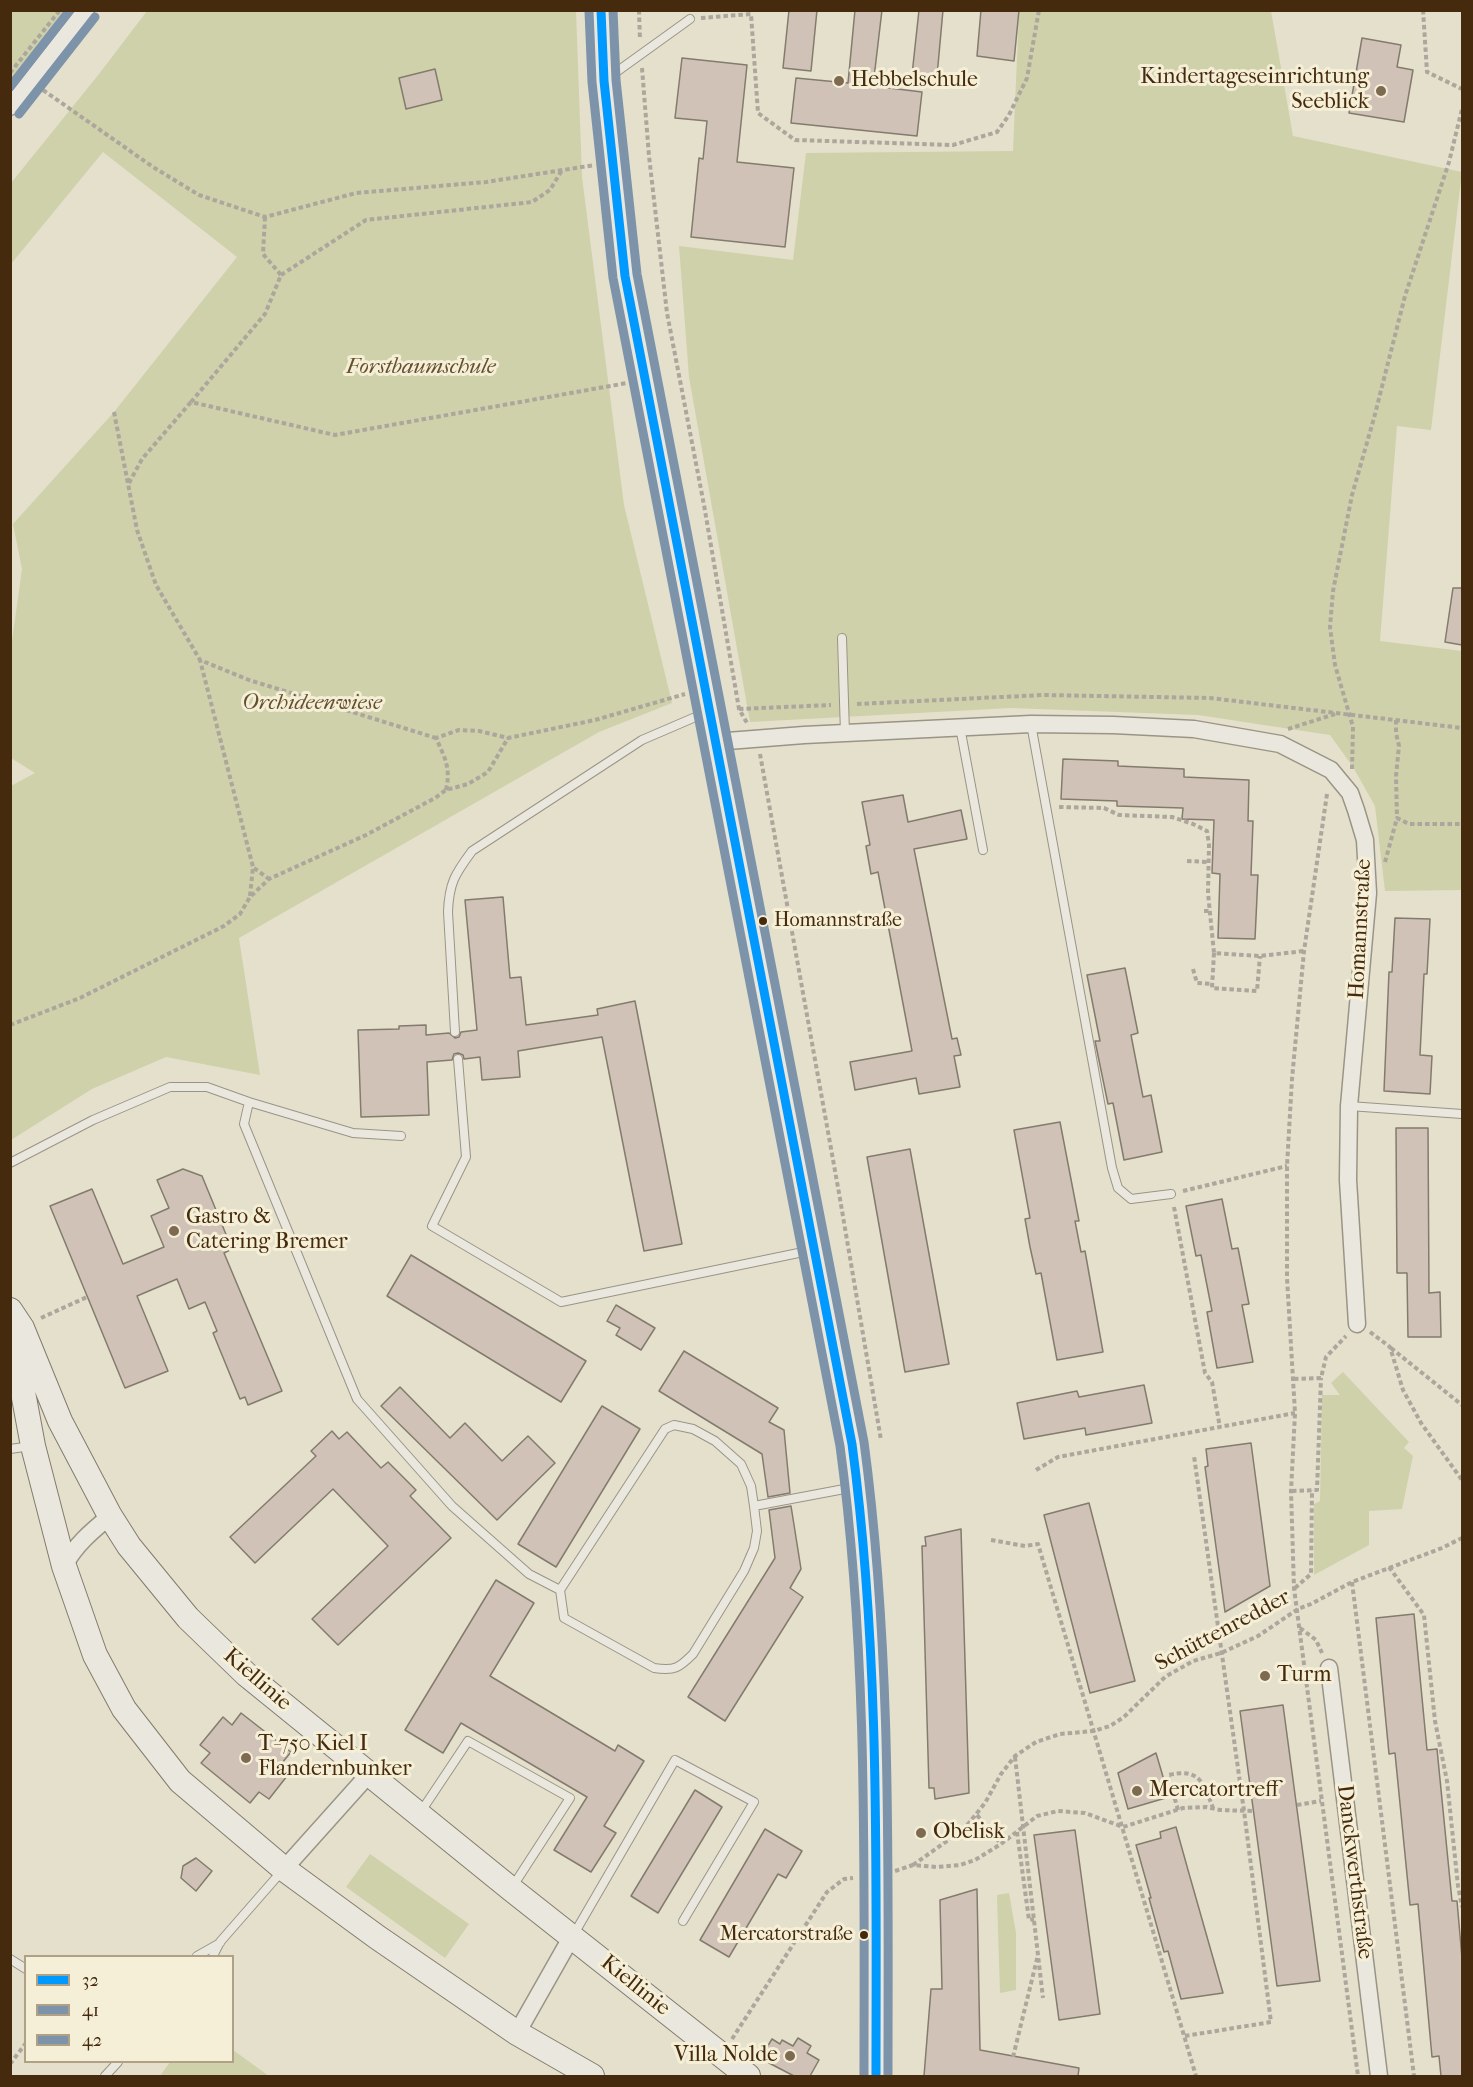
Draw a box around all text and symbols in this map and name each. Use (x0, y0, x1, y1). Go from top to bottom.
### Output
place label: Kindertageseinrichtung Seeblick (1140, 65, 1369, 116)
place label: Hebbelschule (851, 68, 978, 94)
marker: Hebbelschule (832, 74, 846, 88)
marker: Kindertageseinrichtung Seeblick (1374, 84, 1388, 98)
park label: Forstbaumschule (346, 355, 496, 381)
park label: Orchideenwiese (242, 691, 382, 717)
street label: Homannstraße (1344, 858, 1378, 1000)
place label: Homannstraße (774, 909, 902, 933)
marker: Homannstraße (757, 915, 769, 927)
place label: Gastro & Catering Bremer (186, 1205, 348, 1256)
marker: Gastro & Catering Bremer (167, 1224, 181, 1238)
street label: Schüttenredder (1151, 1584, 1295, 1678)
street label: Kiellinie (217, 1643, 297, 1717)
place label: Turm (1277, 1663, 1331, 1689)
marker: Turm (1258, 1669, 1272, 1683)
place label: T-750 Kiel I Flandernbunker (258, 1732, 412, 1784)
marker: T-750 Kiel I Flandernbunker (239, 1751, 253, 1765)
place label: Mercatortreff (1149, 1778, 1278, 1804)
street label: Danckwerthstraße (1330, 1783, 1378, 1961)
marker: Mercatortreff (1130, 1784, 1144, 1798)
place label: Obelisk (933, 1820, 1005, 1846)
marker: Obelisk (914, 1826, 928, 1840)
place label: Mercatorstraße (720, 1923, 853, 1947)
marker: Mercatorstraße (858, 1929, 870, 1941)
street label: Kiellinie (595, 1950, 675, 2022)
legend (24, 1955, 234, 2063)
text: 32 (82, 1970, 99, 1991)
text: 41 (82, 2000, 99, 2021)
text: 42 (82, 2030, 102, 2051)
place label: Villa Nolde (674, 2043, 778, 2069)
marker: Villa Nolde (783, 2049, 797, 2063)

